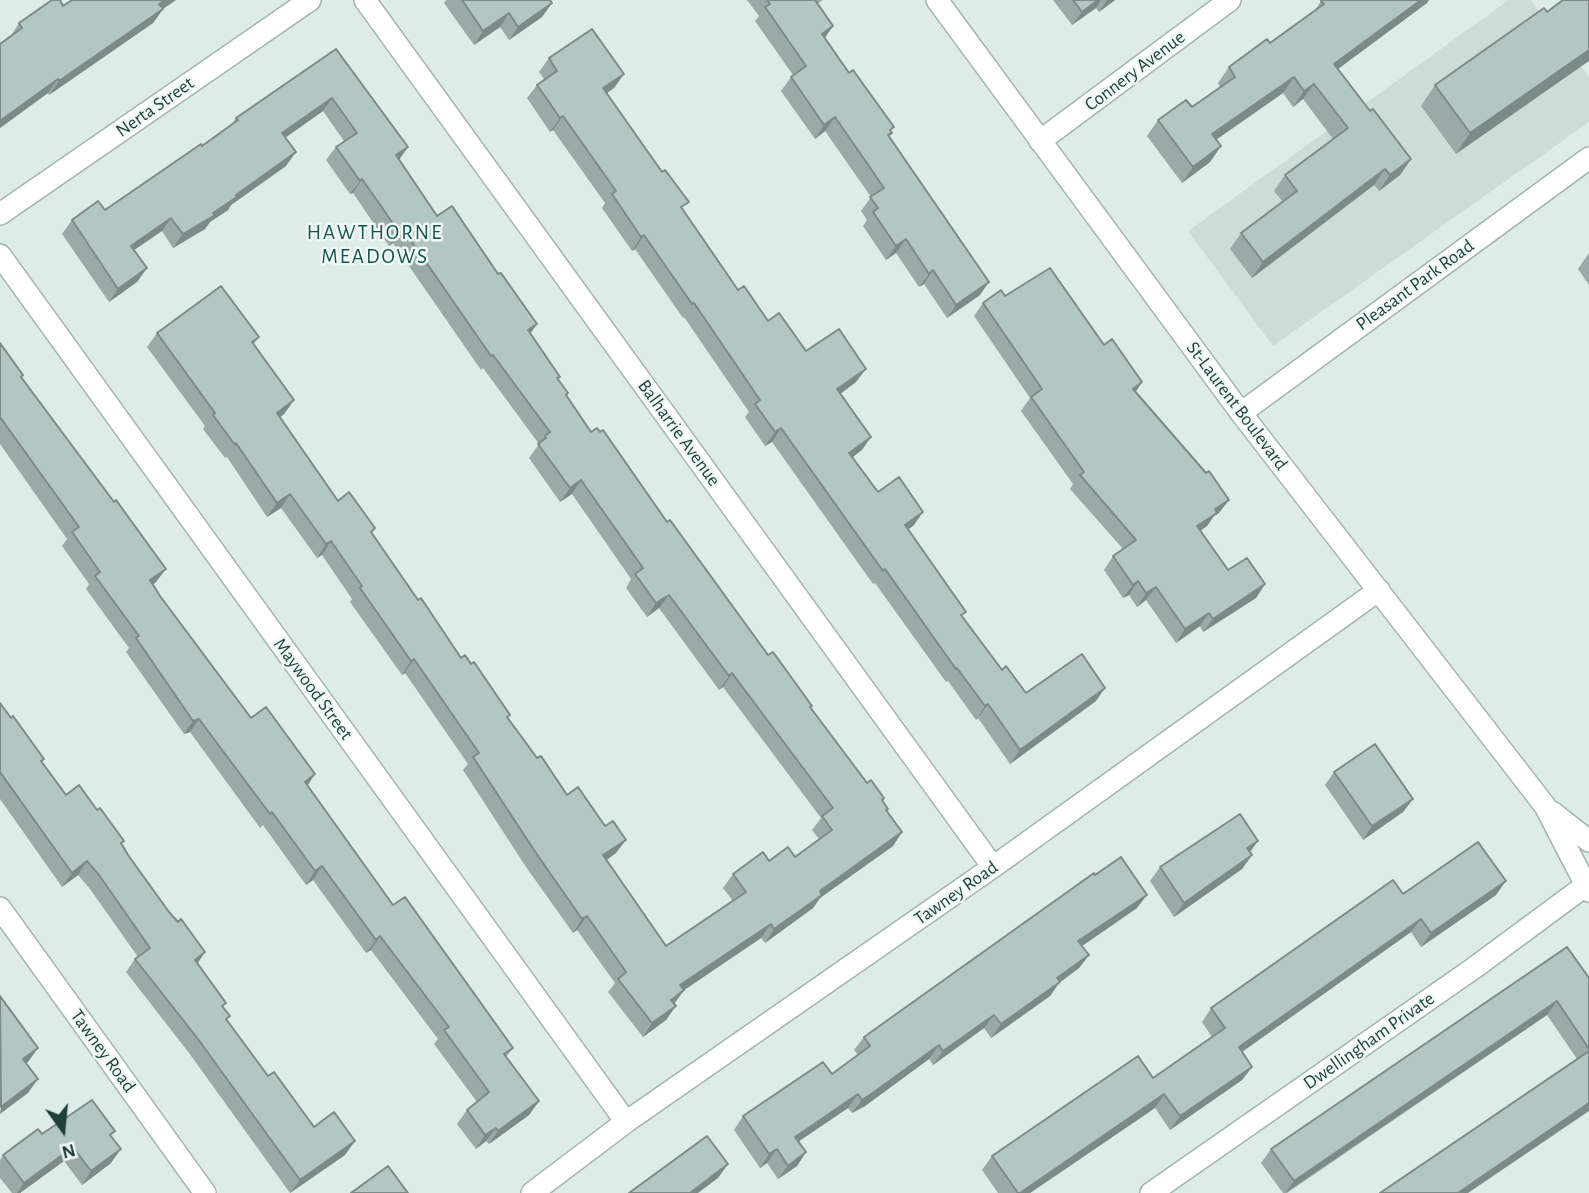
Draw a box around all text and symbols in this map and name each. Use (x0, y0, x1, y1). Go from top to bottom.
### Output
street label: Connery Avenue (1080, 26, 1190, 116)
street label: Nerta Street (112, 72, 198, 142)
district label: HAWTHORNE MEADOWS (308, 220, 442, 270)
street label: Pleasant Park Road (1351, 235, 1479, 335)
street label: St-Laurent Boulevard (1181, 337, 1293, 475)
street label: Balharrie Avenue (633, 375, 725, 491)
street label: Maywood Street (268, 634, 358, 744)
street label: Tawney Road (910, 856, 1002, 930)
street label: Dwellingham Private (1299, 987, 1439, 1095)
street label: Tawney Road (65, 1005, 141, 1097)
north arrow (28, 1095, 98, 1165)
text: N (60, 1140, 77, 1162)

